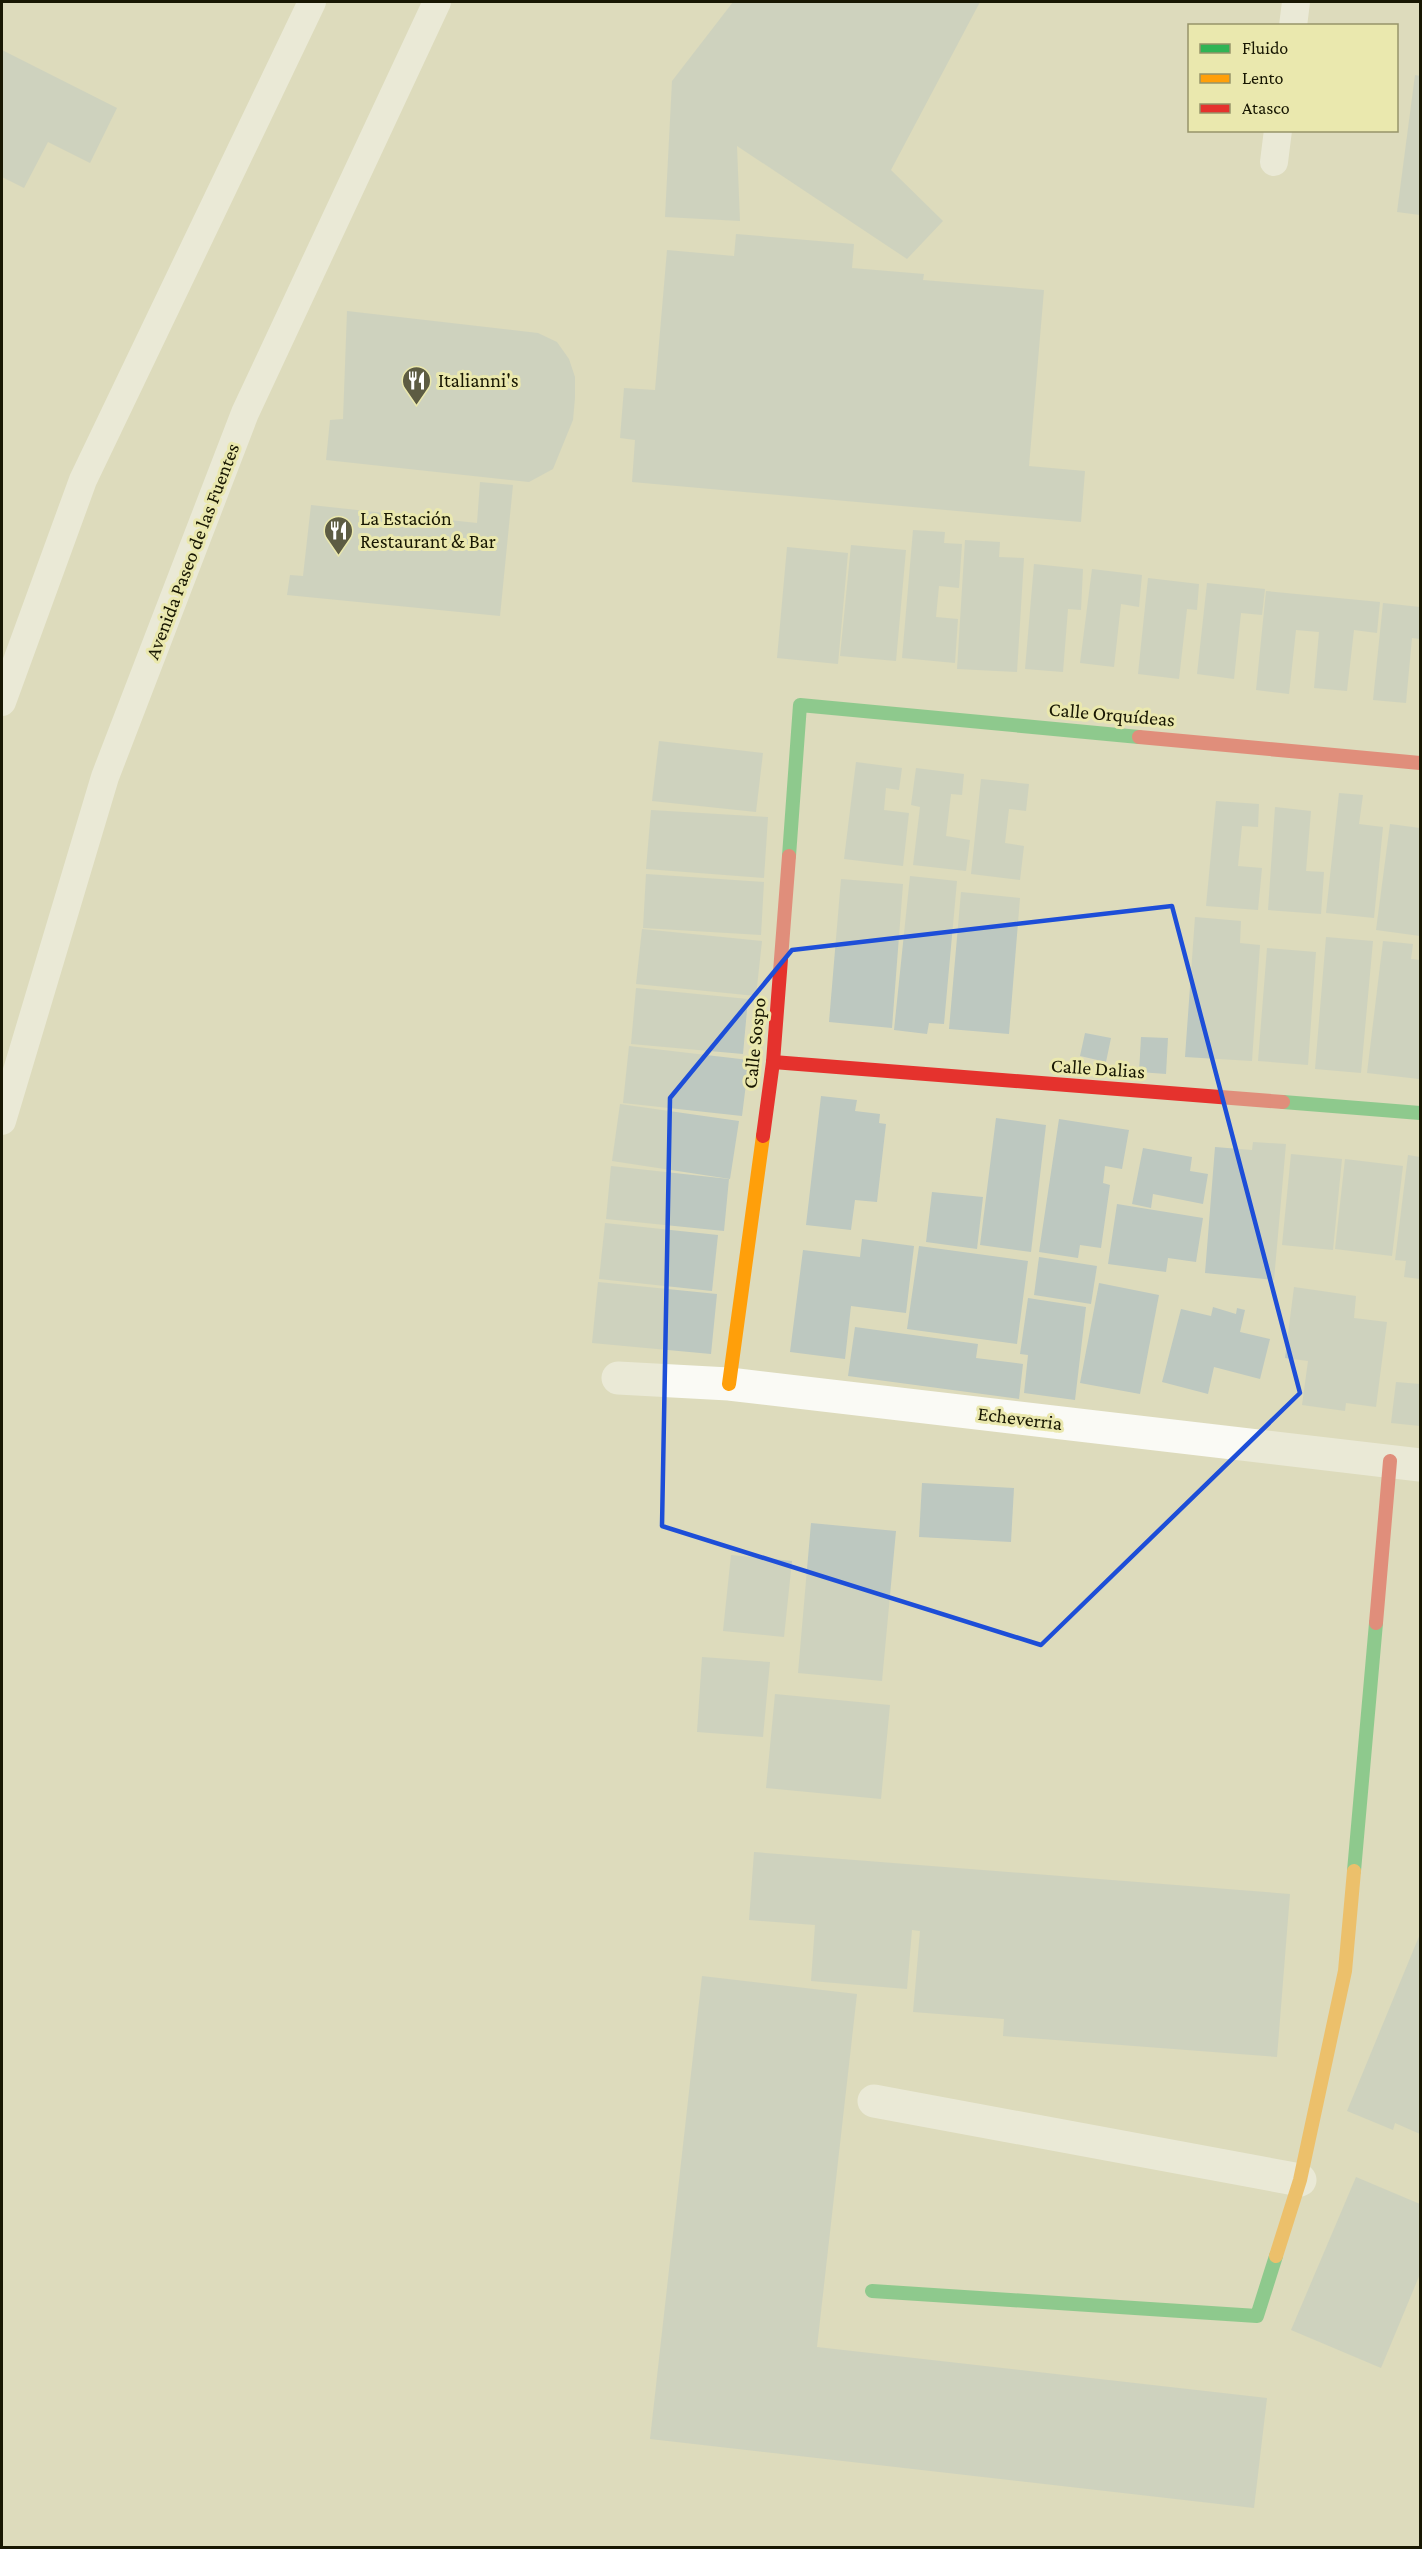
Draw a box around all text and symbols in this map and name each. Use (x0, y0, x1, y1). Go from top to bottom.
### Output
legend (1188, 24, 1398, 132)
text: Fluido (1242, 38, 1288, 58)
text: Lento (1242, 68, 1283, 88)
text: Atasco (1242, 98, 1290, 118)
restaurant icon: Italianni's (401, 364, 433, 406)
place label: Italianni's (438, 369, 519, 391)
street label: Avenida Paseo de las Fuentes (141, 440, 243, 662)
place label: La Estación Restaurant & Bar (360, 507, 496, 552)
restaurant icon: La Estación Restaurant & Bar (323, 514, 355, 556)
street label: Calle Orquídeas (1048, 698, 1176, 731)
street label: Calle Sospo (738, 996, 771, 1090)
street label: Calle Dalias (1050, 1054, 1146, 1082)
street label: Echeverria (976, 1402, 1064, 1434)

